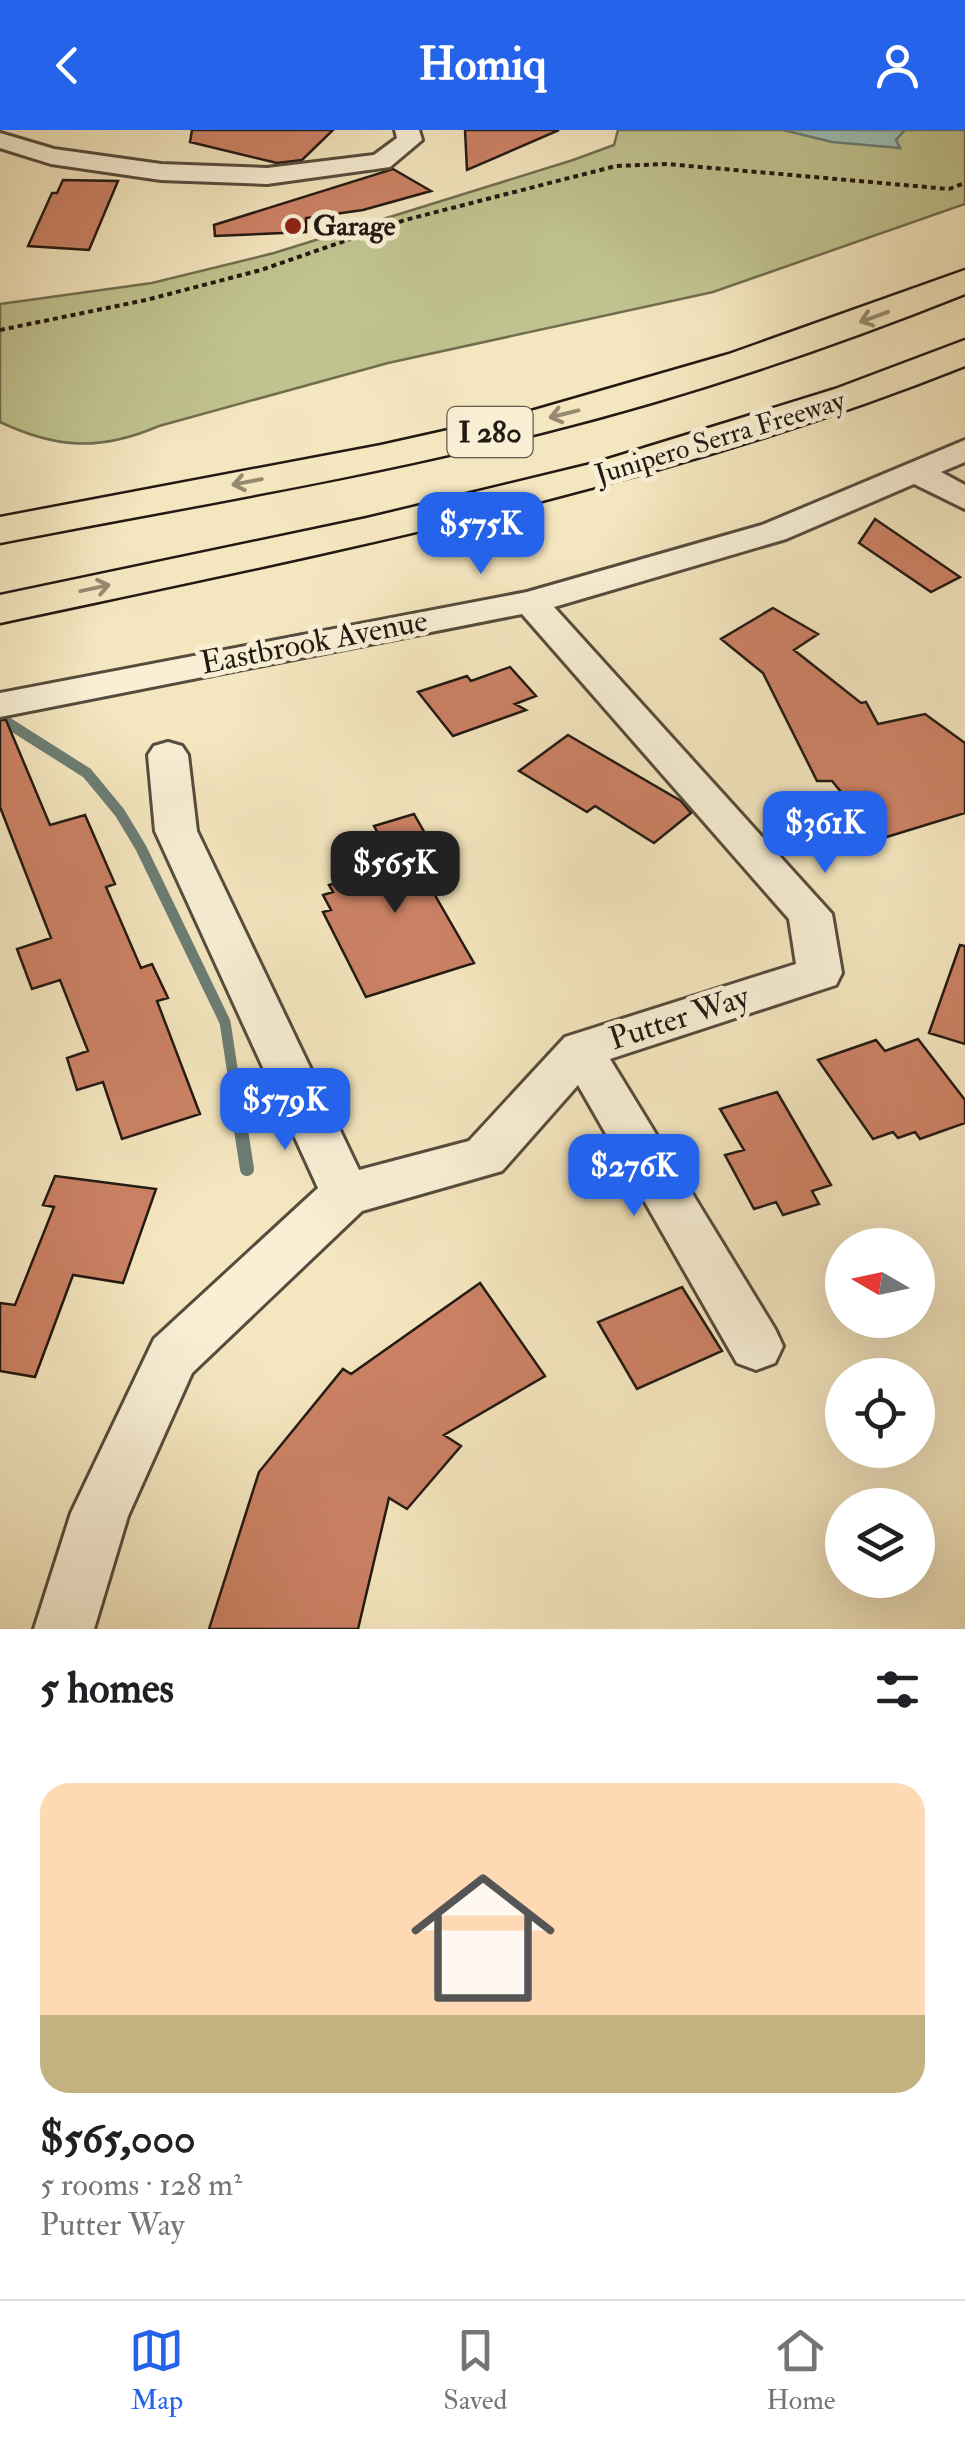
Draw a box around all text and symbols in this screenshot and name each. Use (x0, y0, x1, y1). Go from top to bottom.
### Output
text: Homiq (418, 37, 547, 93)
icon: back (40, 38, 95, 93)
icon: person (870, 38, 925, 93)
place label: Garage (313, 209, 396, 244)
marker: Garage (282, 215, 304, 237)
one-way arrow (860, 309, 891, 327)
street label: Junipero Serra Freeway (590, 383, 850, 493)
one-way arrow (549, 406, 581, 424)
road number: I 280 (448, 407, 532, 457)
one-way arrow (231, 473, 263, 492)
pin: $575K (411, 492, 551, 577)
text: $575K (439, 504, 523, 544)
one-way arrow (78, 578, 110, 597)
street label: Eastbrook Avenue (197, 600, 431, 684)
pin: $361K (755, 791, 895, 876)
text: $361K (785, 803, 865, 843)
pin: $565K (325, 831, 465, 916)
text: $565K (353, 843, 437, 883)
street label: Putter Way (604, 976, 755, 1059)
pin: $579K (215, 1068, 355, 1153)
text: $579K (242, 1080, 328, 1120)
pin: $276K (564, 1134, 704, 1219)
text: $276K (590, 1146, 678, 1186)
north arrow (825, 1228, 935, 1338)
map controls (825, 1228, 935, 1598)
button: locate (825, 1358, 935, 1468)
button: layers (825, 1488, 935, 1598)
icon: filters (870, 1662, 925, 1717)
text: 5 homes (40, 1663, 174, 1715)
icon: home (393, 1848, 573, 2028)
text: $565,000 (40, 2113, 196, 2165)
text: 5 rooms · 128 m² (40, 2165, 242, 2205)
text: Putter Way (40, 2205, 185, 2245)
tab: Map (129, 2323, 184, 2418)
tab: Saved (443, 2323, 507, 2418)
tab: Home (766, 2323, 836, 2418)

